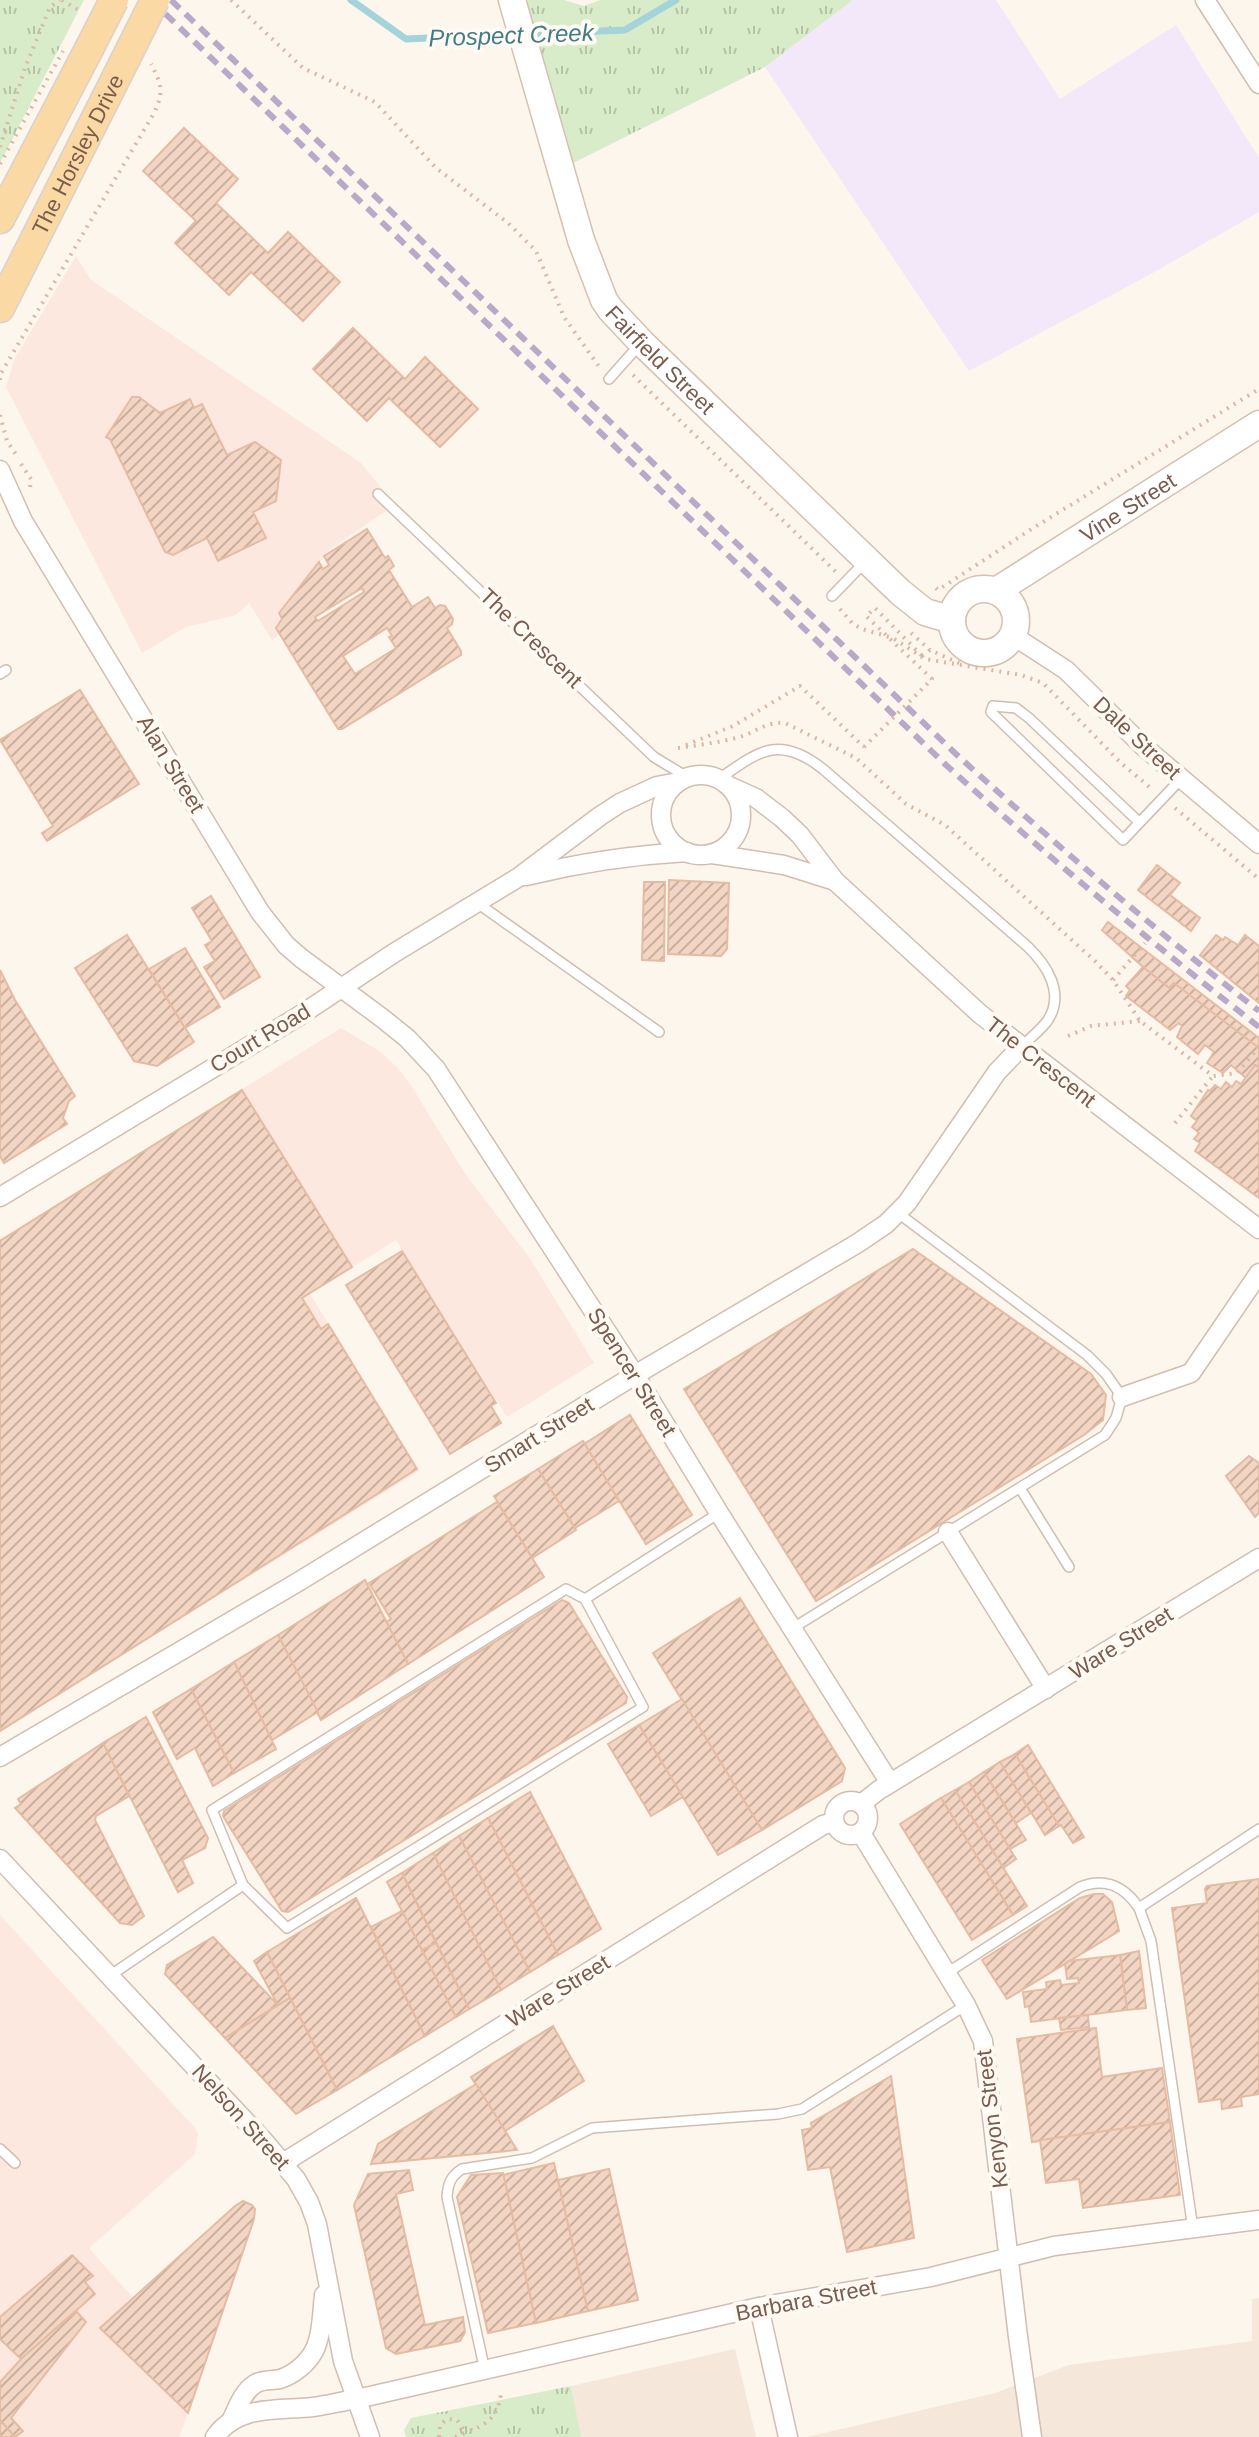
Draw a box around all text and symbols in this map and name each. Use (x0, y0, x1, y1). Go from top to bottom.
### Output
water label: Prospect Creek (428, 19, 596, 51)
street label: The Horsley Drive (27, 70, 128, 239)
street label: Fairfield Street (601, 300, 720, 419)
street label: Vine Street (1075, 468, 1180, 547)
street label: The Crescent (475, 583, 587, 693)
street label: Dale Street (1088, 691, 1186, 785)
street label: Alan Street (132, 711, 210, 817)
street label: Court Road (205, 998, 315, 1078)
street label: The Crescent (981, 1011, 1101, 1113)
street label: Spencer Street (583, 1303, 681, 1441)
street label: Smart Street (480, 1392, 598, 1478)
street label: Ware Street (1065, 1602, 1177, 1684)
street label: Ware Street (502, 1950, 614, 2032)
street label: Kenyon Street (971, 2048, 1013, 2190)
street label: Nelson Street (187, 2059, 295, 2175)
street label: Barbara Street (733, 2274, 879, 2326)

